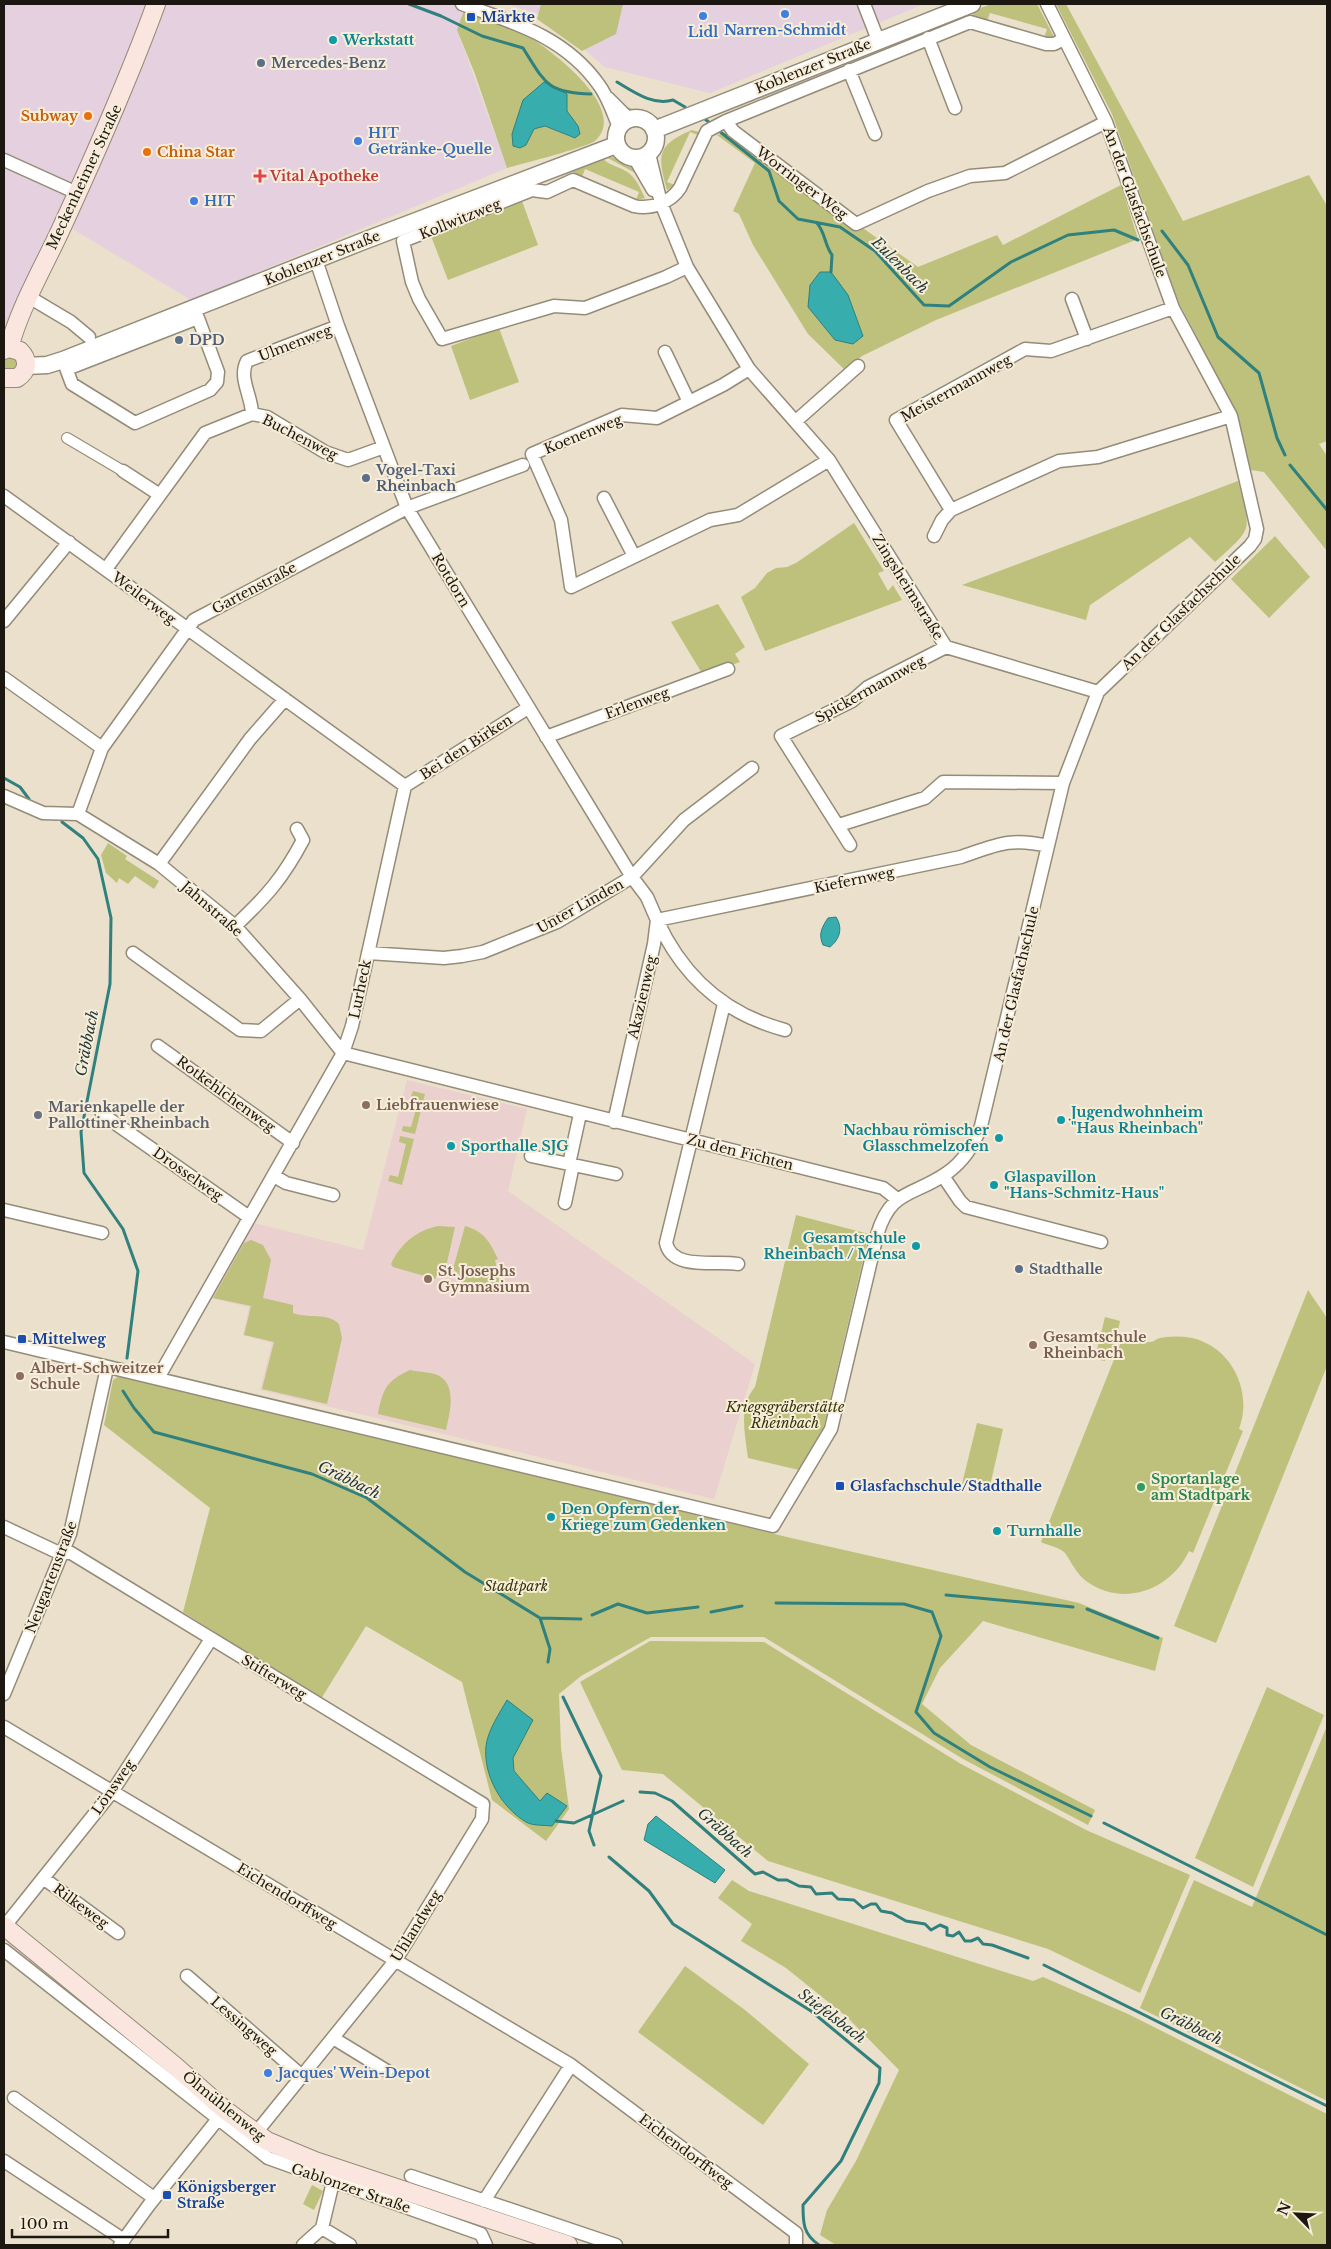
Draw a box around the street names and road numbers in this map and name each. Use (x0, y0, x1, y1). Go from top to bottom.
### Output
street label: Koblenzer Straße (752, 35, 874, 97)
street label: Meckenheimer Straße (42, 101, 126, 253)
street label: An der Glasfachschule (1099, 123, 1171, 280)
street label: Worringer Weg (752, 142, 852, 224)
street label: Kollwitzweg (416, 194, 504, 244)
street label: Koblenzer Straße (261, 227, 383, 289)
street label: Ulmenweg (256, 321, 335, 365)
street label: Meistermannweg (897, 350, 1015, 426)
street label: Buchenweg (259, 410, 341, 464)
street label: Koenenweg (541, 410, 625, 458)
street label: Zingsheimstraße (868, 531, 948, 643)
street label: Rotdorn (428, 550, 474, 611)
street label: An der Glasfachschule (1117, 550, 1245, 674)
street label: Gartenstraße (209, 558, 299, 618)
street label: Weilerweg (108, 567, 180, 628)
street label: Spickermannweg (812, 651, 929, 727)
street label: Erlenweg (602, 683, 672, 723)
street label: Bei den Birken (416, 710, 516, 784)
street label: Kiefernweg (812, 863, 896, 897)
street label: Unter Linden (533, 875, 627, 937)
street label: Jahnstraße (176, 876, 246, 941)
street label: An der Glasfachschule (989, 904, 1043, 1065)
street label: Akazienweg (623, 953, 660, 1042)
street label: Lurheck (345, 957, 375, 1020)
street label: Rotkehlchenweg (173, 1052, 280, 1136)
street label: Zu den Fichten (685, 1130, 796, 1174)
street label: Drosselweg (150, 1143, 227, 1205)
street label: Neugartenstraße (21, 1518, 81, 1636)
street label: Stifterweg (238, 1651, 310, 1704)
street label: Lönsweg (87, 1755, 139, 1818)
street label: Eichendorffweg (234, 1859, 341, 1933)
street label: Rilkeweg (50, 1880, 113, 1933)
street label: Uhlandweg (387, 1886, 445, 1965)
street label: Lessingweg (207, 1992, 281, 2060)
street label: Ölmühlenweg (179, 2066, 270, 2145)
street label: Eichendorffweg (635, 2110, 737, 2193)
street label: Gablonzer Straße (289, 2159, 413, 2217)

